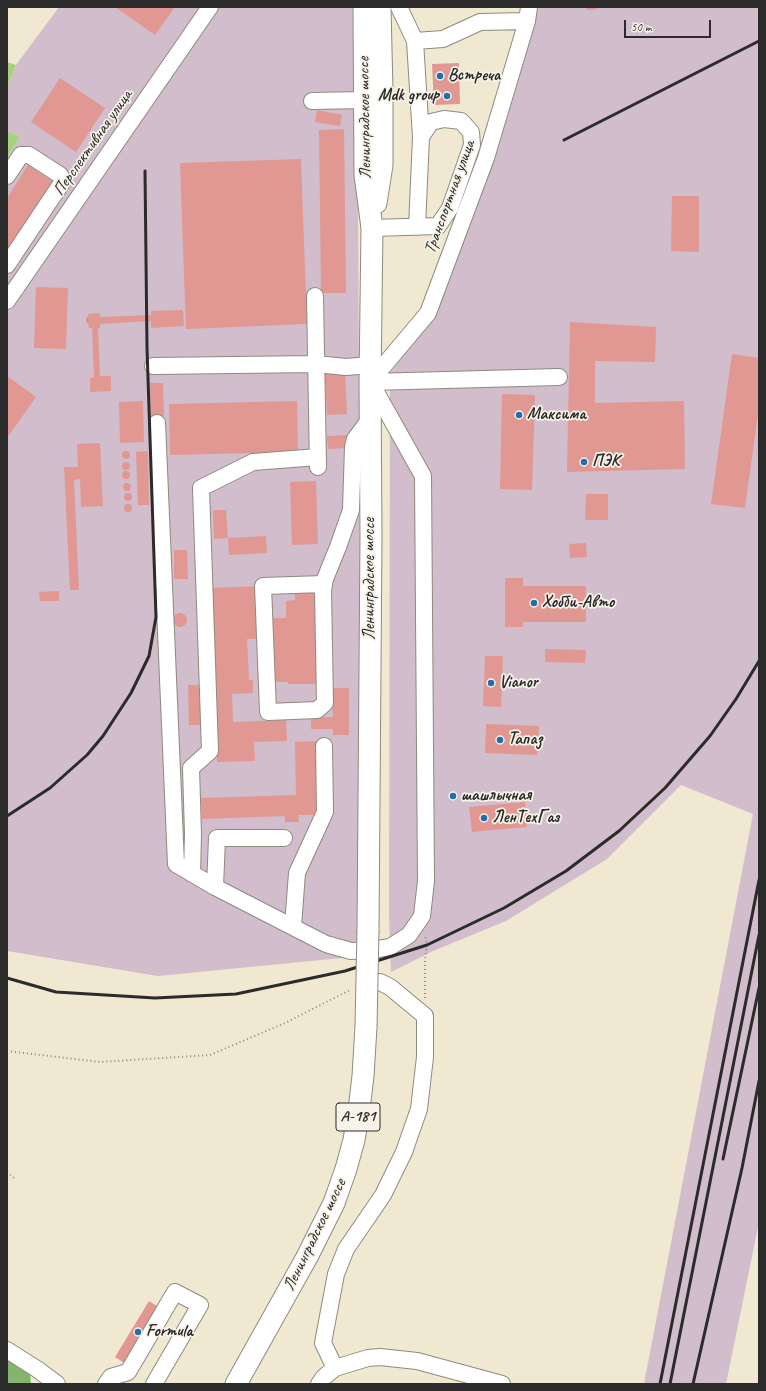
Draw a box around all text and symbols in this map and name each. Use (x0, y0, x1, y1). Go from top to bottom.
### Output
scale bar (626, 12, 713, 38)
text: 50 m (631, 19, 651, 35)
street label: Ленинградское шоссе (354, 57, 376, 179)
place label: Встреча (448, 66, 500, 86)
marker: Встреча (435, 71, 445, 81)
street label: Перспективная улица (49, 86, 137, 200)
place label: Mdk group (378, 86, 439, 106)
marker: Mdk group (442, 91, 452, 101)
street label: Транспортная улица (420, 138, 480, 256)
place label: Максима (527, 405, 586, 425)
marker: Максима (514, 410, 524, 420)
place label: ПЭК (592, 452, 619, 472)
marker: ПЭК (579, 457, 589, 467)
street label: Ленинградское шоссе (360, 518, 380, 640)
place label: Хобби-Авто (542, 593, 614, 613)
marker: Хобби-Авто (529, 598, 539, 608)
place label: Vianor (499, 673, 538, 693)
marker: Vianor (486, 678, 496, 688)
place label: Тапаз (508, 730, 543, 750)
marker: Тапаз (495, 735, 505, 745)
place label: шашлычная (461, 786, 531, 806)
marker: шашлычная (448, 791, 458, 801)
place label: ЛенТехГаз (492, 808, 559, 828)
marker: ЛенТехГаз (479, 813, 489, 823)
road number: А-181 (336, 1103, 380, 1131)
street label: Ленинградское шоссе (279, 1176, 351, 1294)
place label: Formula (146, 1322, 193, 1342)
marker: Formula (133, 1327, 143, 1337)

